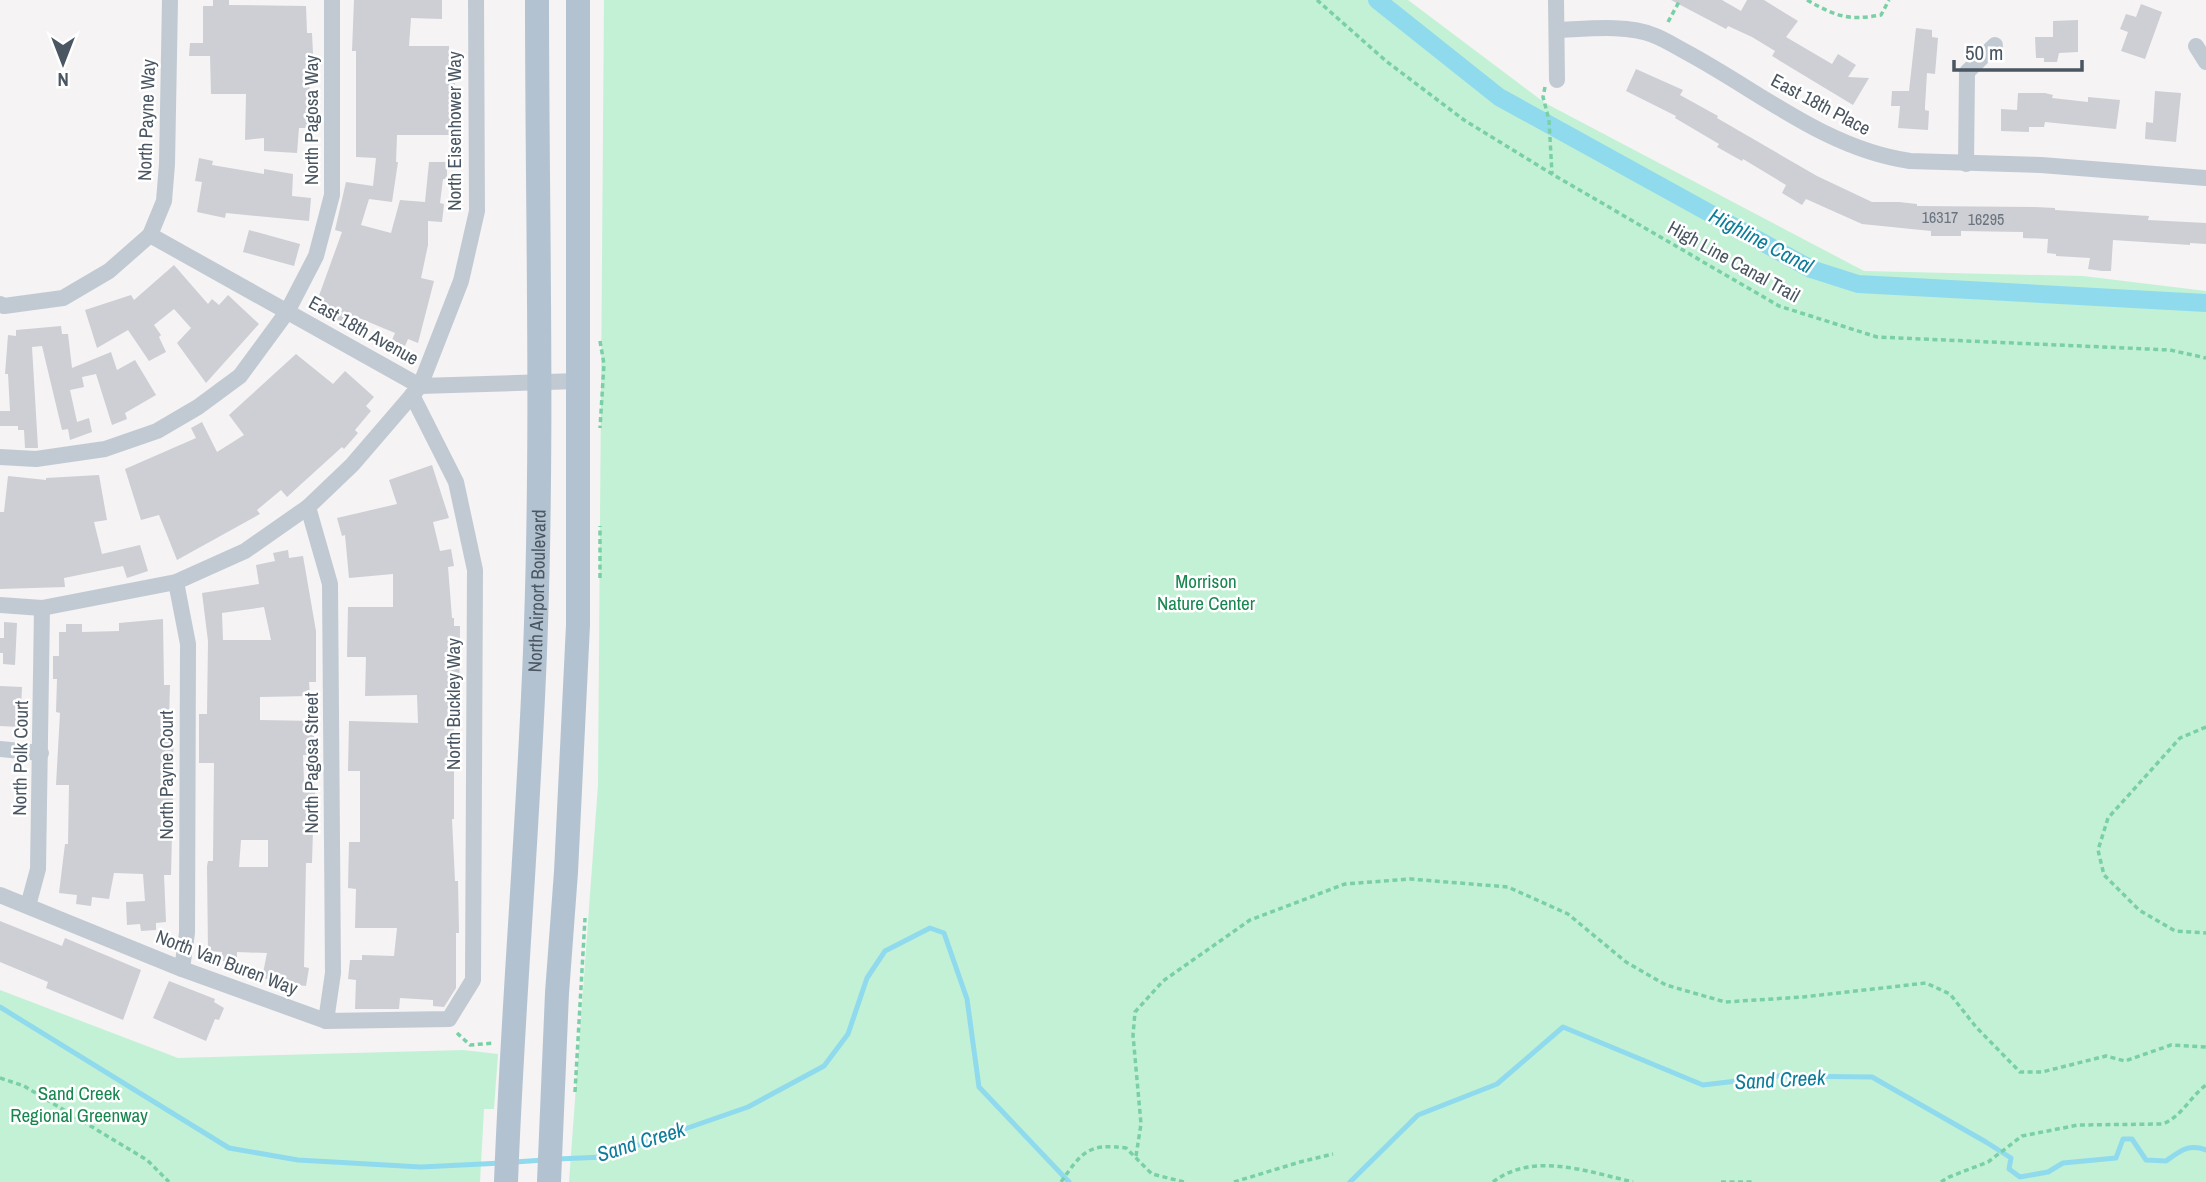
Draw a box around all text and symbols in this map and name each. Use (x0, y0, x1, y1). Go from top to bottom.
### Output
north arrow (28, 28, 98, 98)
scale bar (1954, 28, 2082, 72)
text: 50 m (1965, 38, 2003, 67)
street label: North Eisenhower Way (441, 51, 467, 211)
street label: North Pagosa Way (298, 55, 324, 185)
street label: North Payne Way (131, 59, 161, 181)
text: N (57, 67, 69, 93)
street label: East 18th Place (1767, 67, 1875, 141)
water label: Highline Canal (1704, 201, 1819, 281)
house number: 16317 (1922, 206, 1958, 228)
house number: 16295 (1968, 208, 2004, 230)
street label: High Line Canal Trail (1663, 214, 1805, 308)
street label: East 18th Avenue (304, 289, 424, 371)
street label: North Airport Boulevard (521, 509, 552, 673)
park label: Morrison Nature Center (1157, 568, 1256, 616)
street label: North Buckley Way (440, 638, 466, 770)
street label: North Pagosa Street (298, 692, 324, 834)
street label: North Polk Court (6, 700, 34, 816)
street label: North Payne Court (153, 710, 179, 840)
street label: North Van Buren Way (152, 923, 302, 1001)
water label: Sand Creek (1734, 1063, 1828, 1096)
park label: Sand Creek Regional Greenway (10, 1080, 148, 1128)
water label: Sand Creek (593, 1114, 690, 1169)

